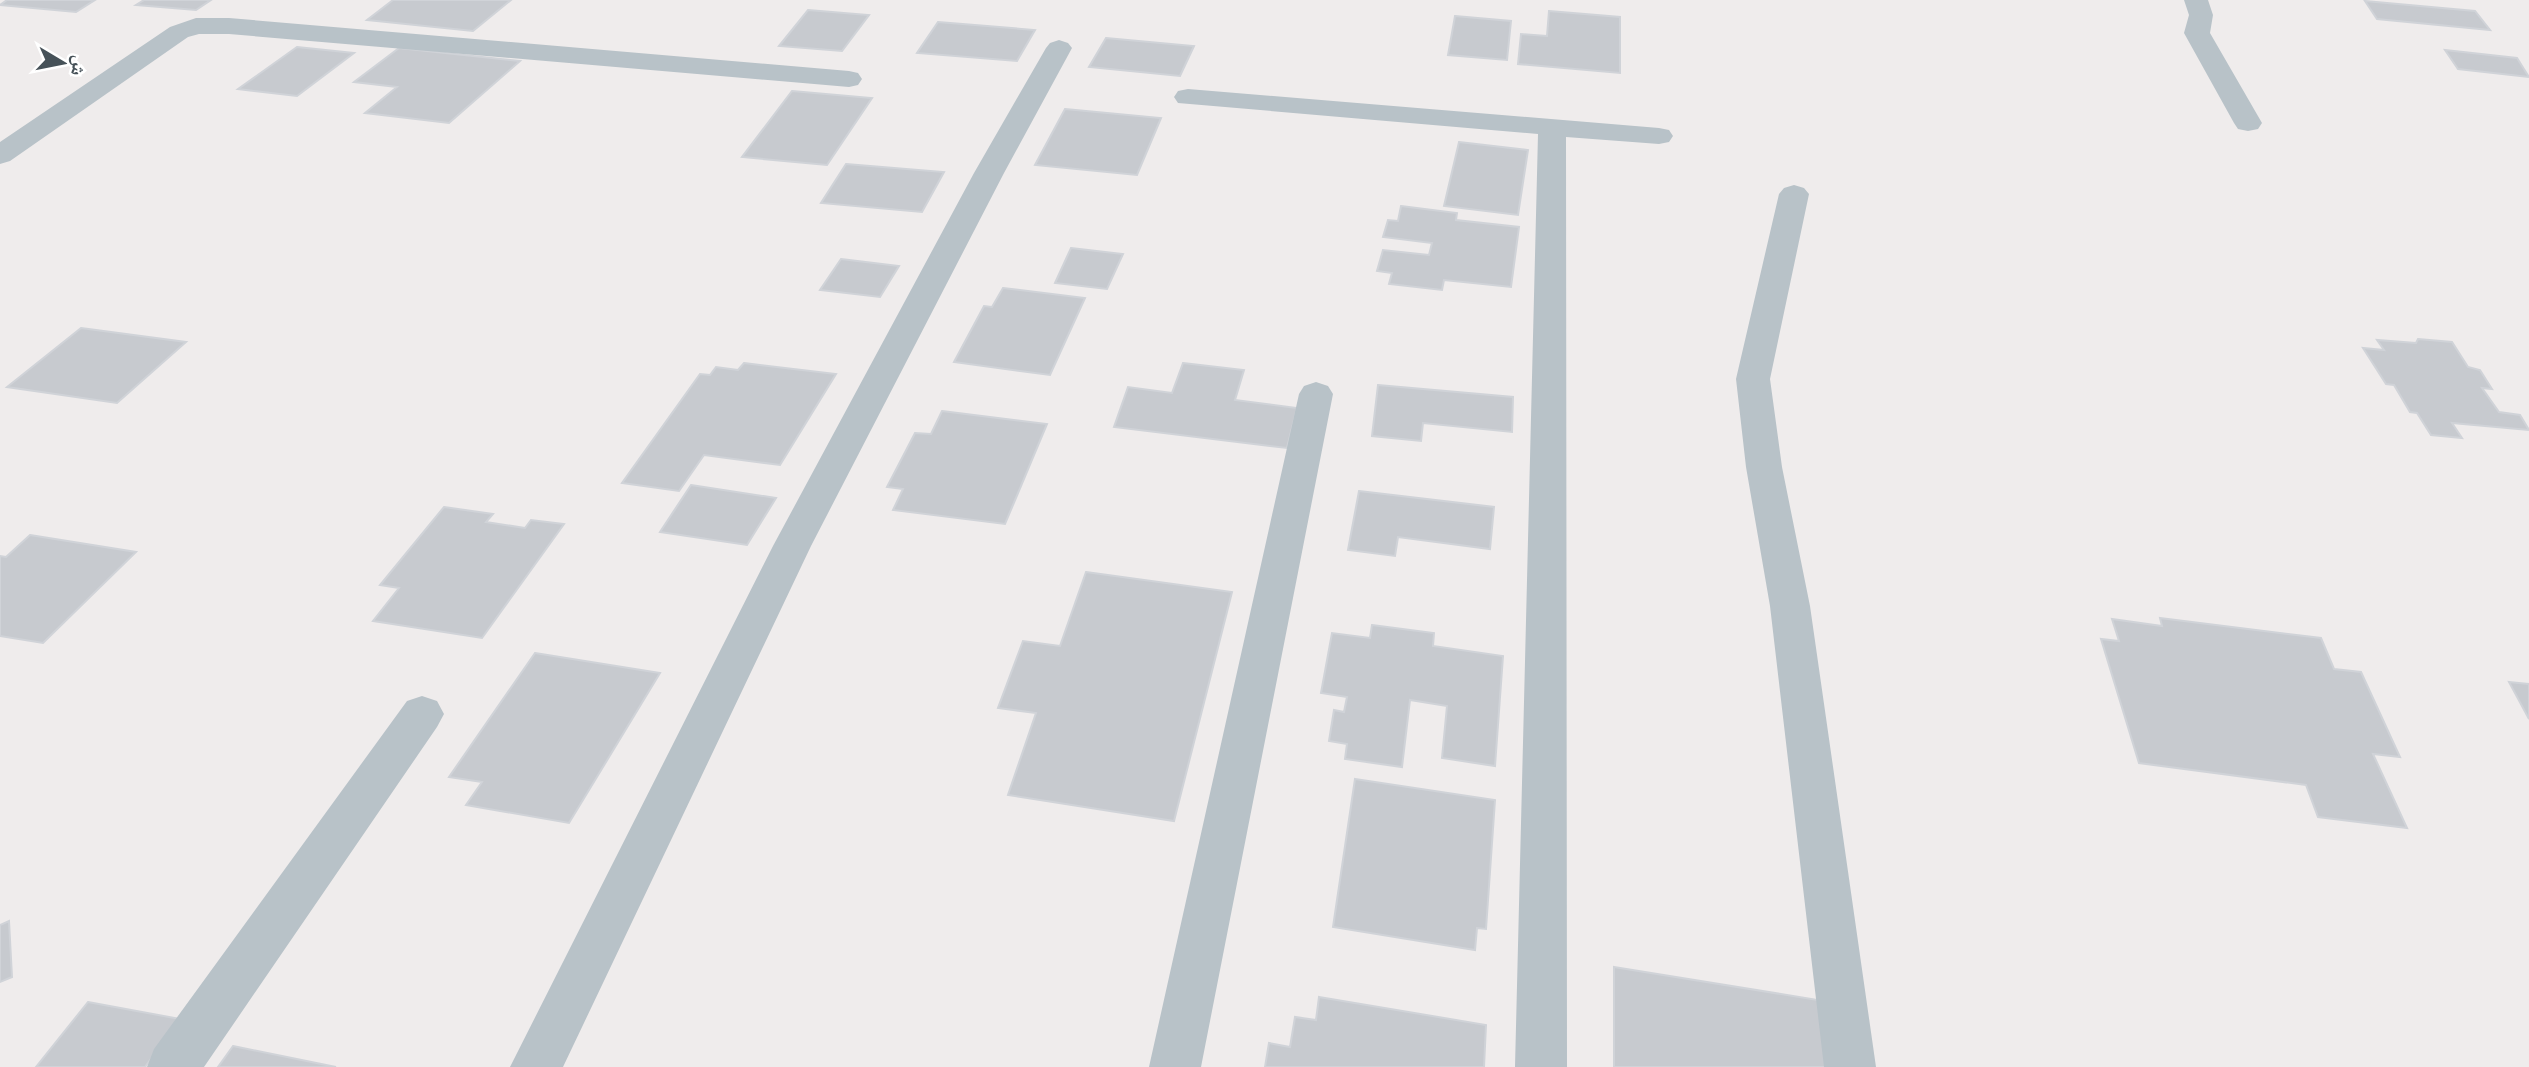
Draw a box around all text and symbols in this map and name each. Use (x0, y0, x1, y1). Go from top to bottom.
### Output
north arrow (28, 28, 98, 98)
text: ش (66, 54, 92, 78)

